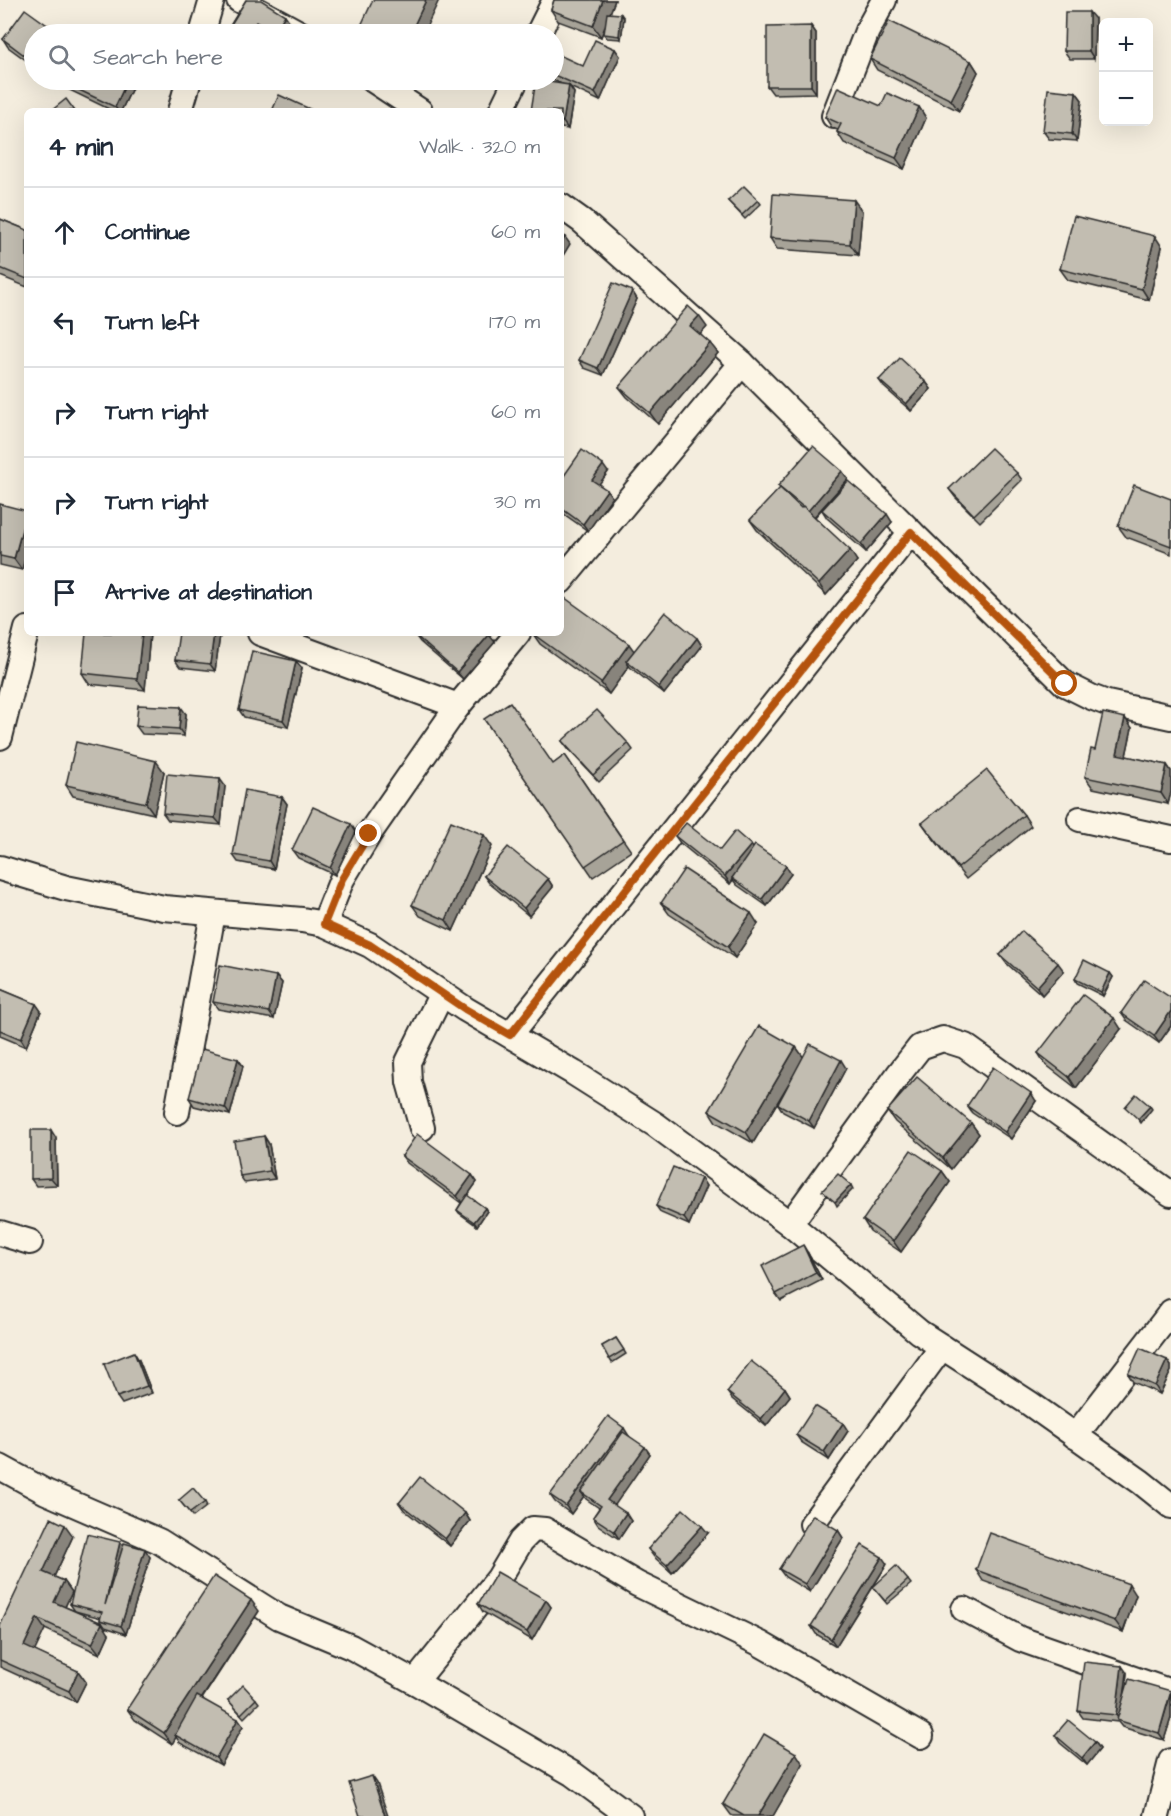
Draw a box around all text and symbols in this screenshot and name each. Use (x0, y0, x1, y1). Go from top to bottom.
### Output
map controls (1099, 18, 1153, 126)
button: + (1099, 18, 1153, 72)
search box (24, 24, 564, 90)
icon: search (45, 41, 78, 74)
text: Search here (93, 42, 223, 73)
button: − (1099, 72, 1153, 126)
text: 4 min (48, 129, 113, 165)
text: Walk · 320 m (419, 133, 540, 161)
icon: ahead (48, 216, 81, 249)
text: Continue (105, 217, 190, 248)
text: 60 m (491, 218, 540, 246)
icon: left (48, 306, 81, 339)
text: Turn left (105, 307, 199, 338)
text: 170 m (489, 308, 540, 336)
icon: right (48, 396, 81, 429)
text: Turn right (105, 397, 208, 428)
text: 60 m (491, 398, 540, 426)
icon: right (48, 486, 81, 519)
text: Turn right (105, 487, 208, 518)
text: 30 m (494, 488, 540, 516)
icon: arrive (48, 576, 81, 609)
text: Arrive at destination (105, 577, 312, 608)
route start (1051, 670, 1077, 696)
route end (355, 820, 381, 846)

